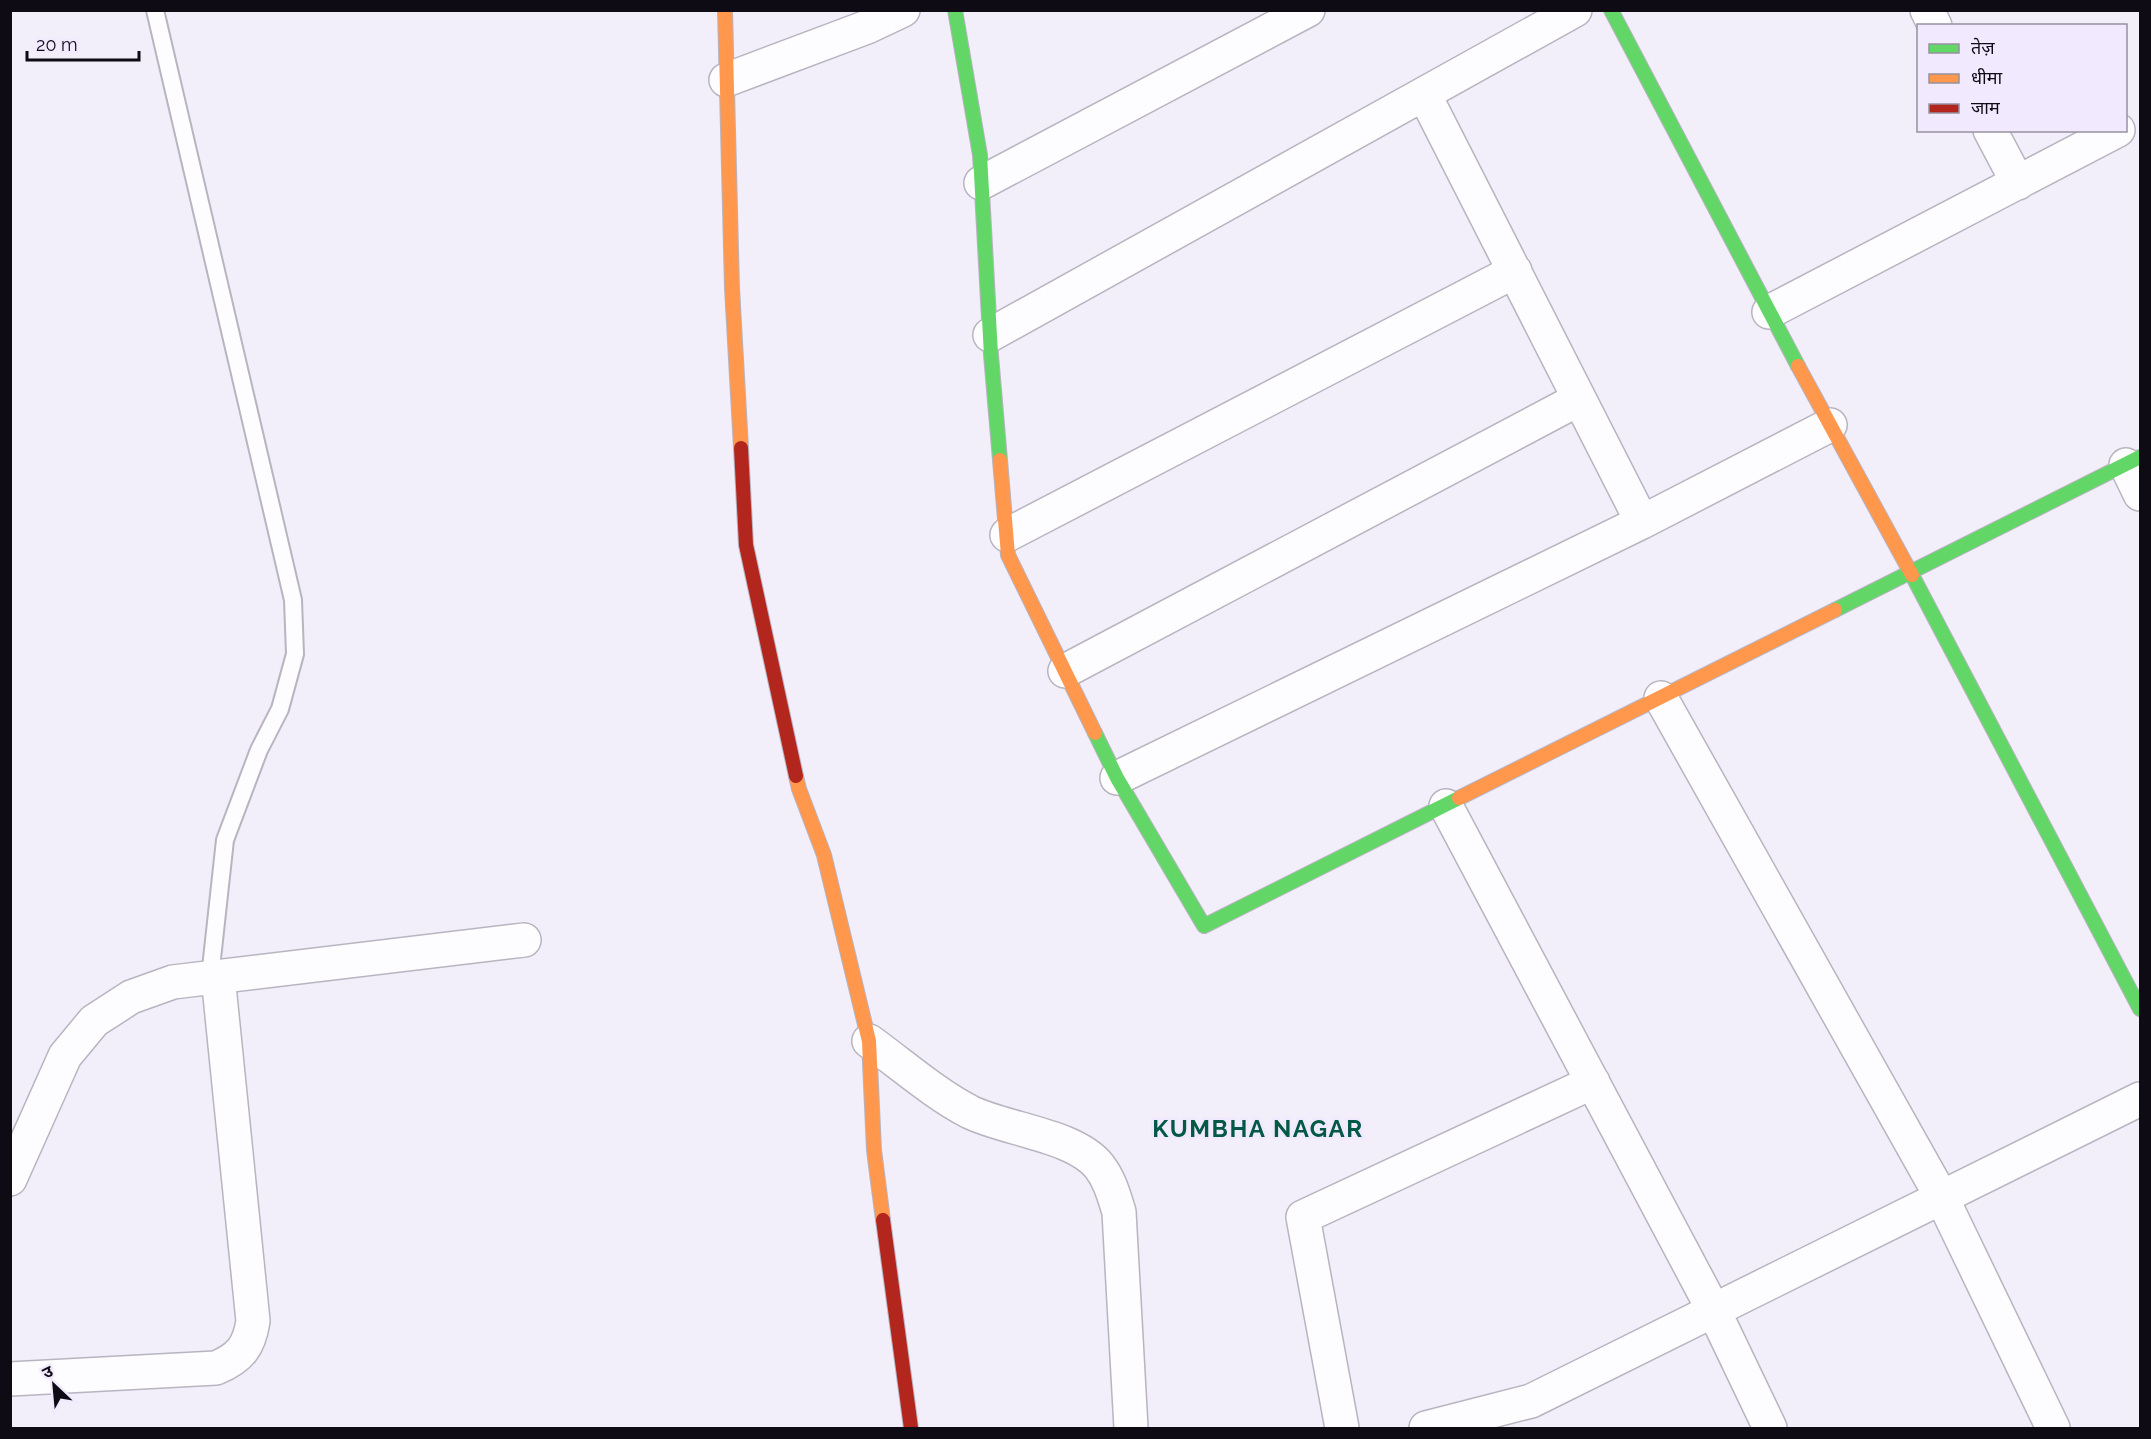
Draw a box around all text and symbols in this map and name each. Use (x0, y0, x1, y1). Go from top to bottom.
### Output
scale bar (27, 24, 140, 62)
legend (1917, 24, 2127, 132)
text: 20 m (36, 34, 78, 55)
text: तेज़ (1971, 37, 1995, 58)
text: धीमा (1971, 67, 2002, 88)
text: जाम (1971, 97, 2001, 118)
district label: KUMBHA NAGAR (1152, 1114, 1364, 1143)
north arrow (24, 1355, 84, 1415)
text: उ (39, 1361, 57, 1383)

